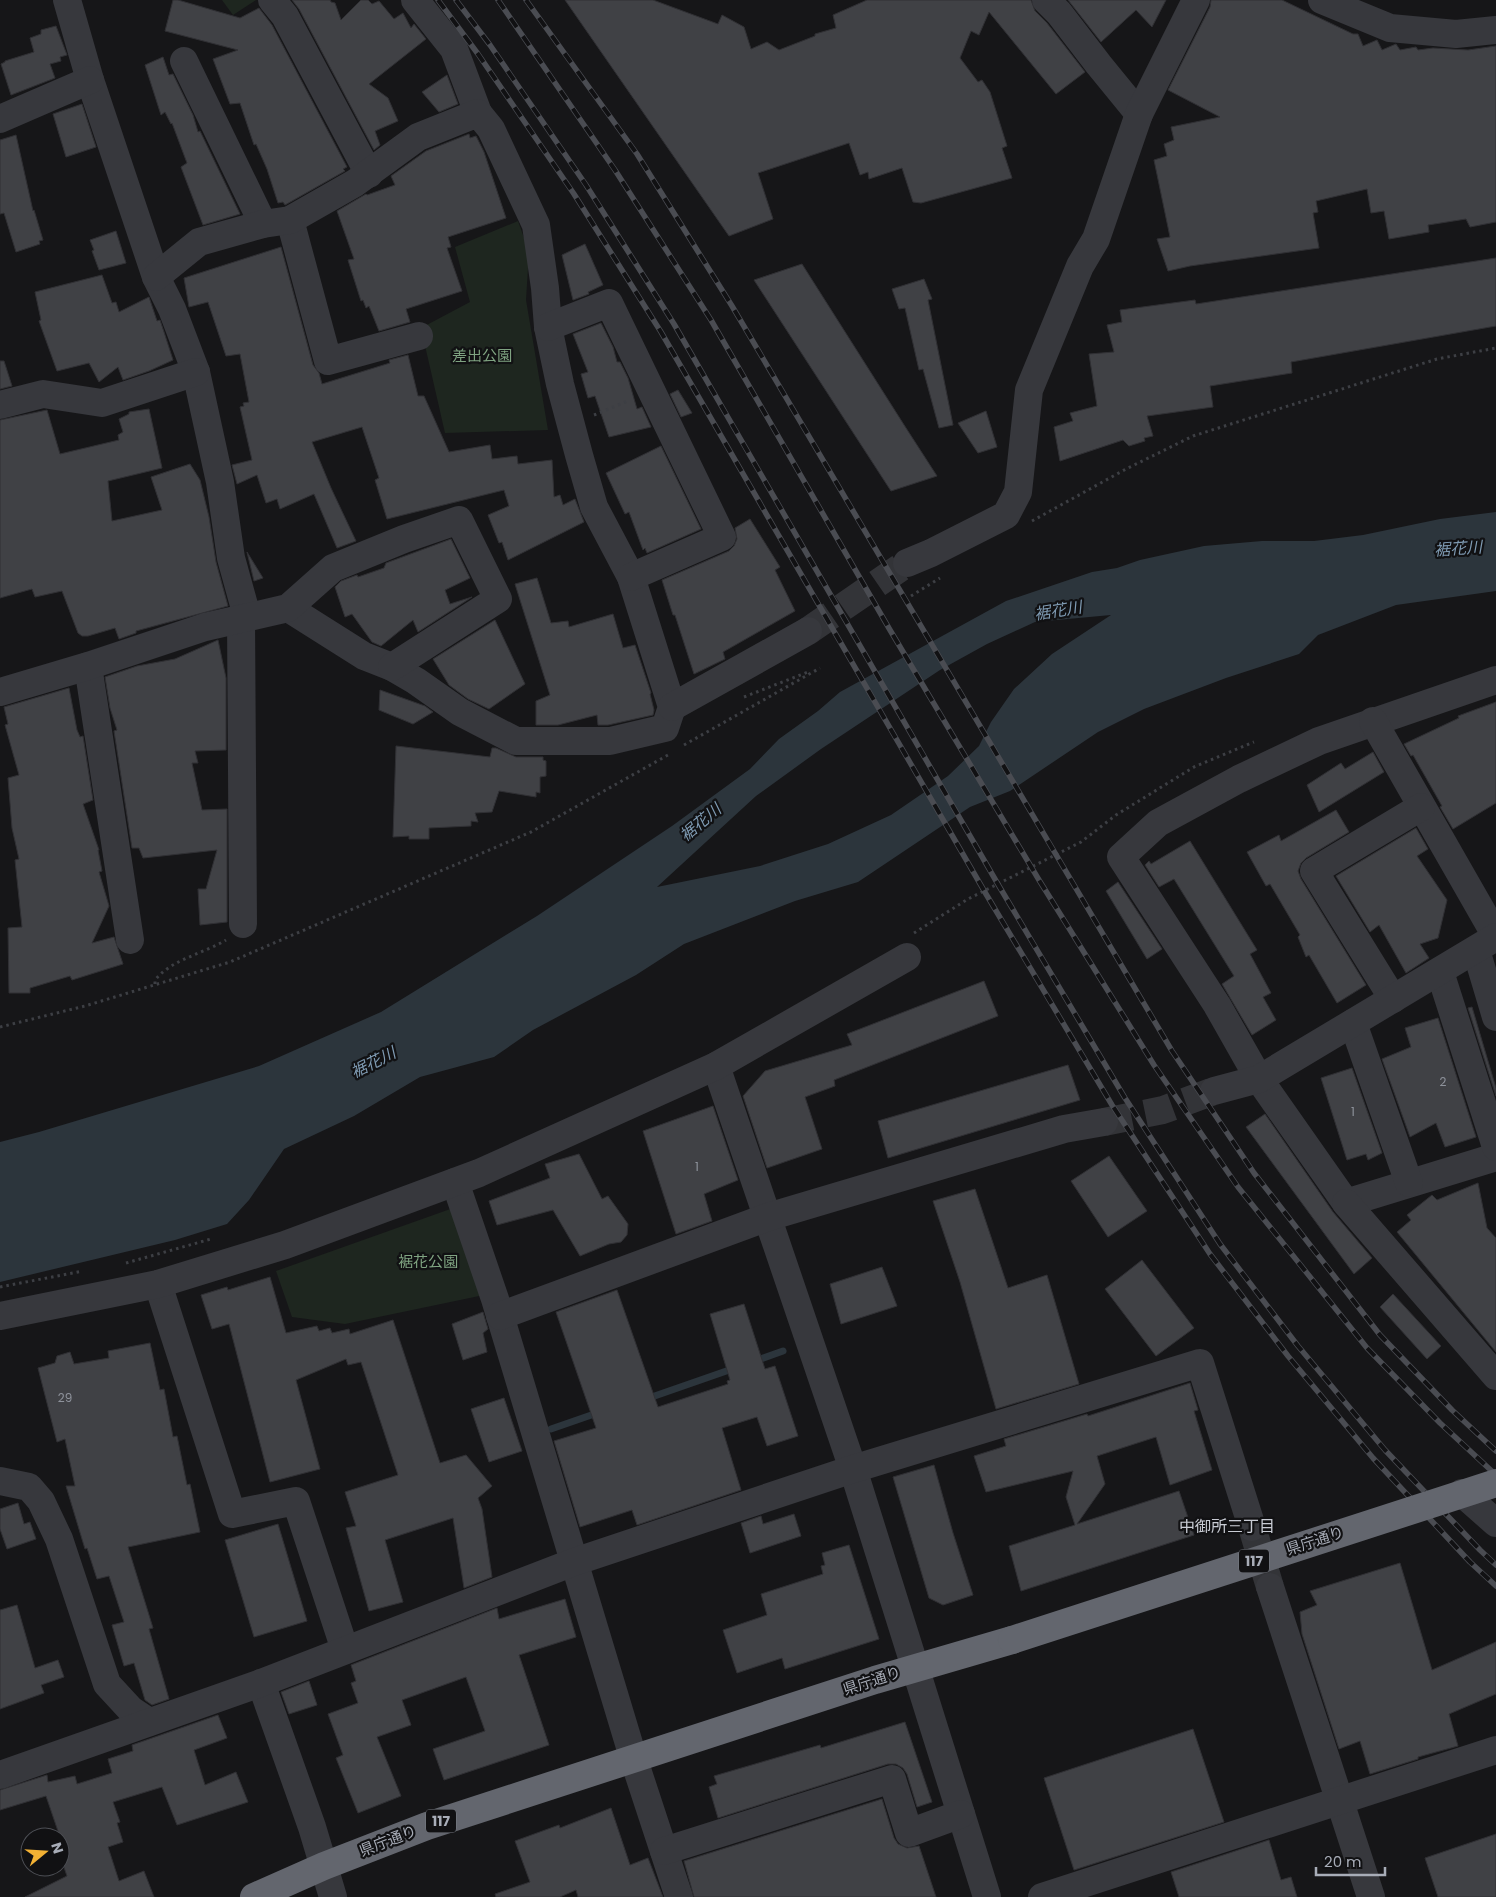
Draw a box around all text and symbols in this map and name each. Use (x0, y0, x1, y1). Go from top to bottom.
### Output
park label: 差出公園 (452, 345, 512, 366)
water label: 裾花川 (1433, 535, 1485, 562)
water label: 裾花川 (1033, 595, 1086, 626)
water label: 裾花川 (675, 797, 728, 847)
water label: 裾花川 (347, 1040, 402, 1084)
house number: 2 (1440, 1073, 1447, 1090)
house number: 1 (1351, 1103, 1355, 1120)
house number: 1 (695, 1158, 699, 1175)
park label: 裾花公園 (398, 1251, 458, 1272)
house number: 29 (58, 1389, 72, 1406)
district label: 中御所三丁目 (1179, 1515, 1275, 1538)
street label: 県庁通り (1283, 1521, 1347, 1560)
road number: 117 (1239, 1550, 1269, 1572)
street label: 県庁通り (840, 1661, 904, 1700)
road number: 117 (426, 1810, 456, 1832)
street label: 県庁通り (356, 1820, 420, 1861)
north arrow (20, 1827, 70, 1877)
text: N (46, 1840, 69, 1856)
scale bar (1316, 1844, 1385, 1876)
text: 20 m (1324, 1851, 1362, 1872)

